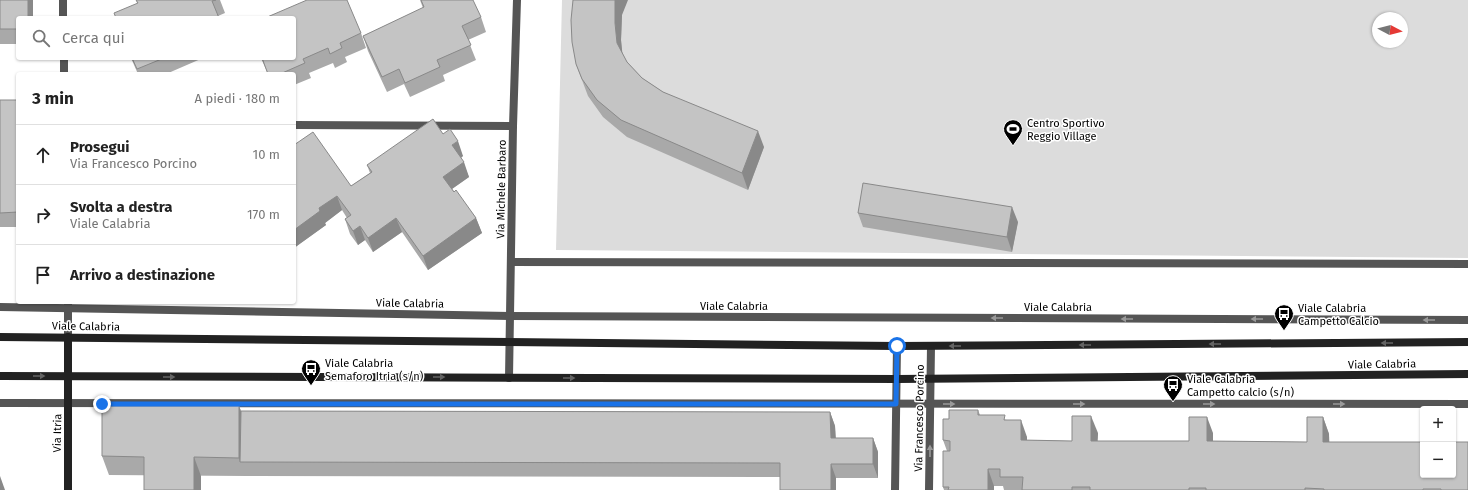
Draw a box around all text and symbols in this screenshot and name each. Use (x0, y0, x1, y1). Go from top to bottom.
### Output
north arrow (1372, 12, 1408, 48)
search box (16, 16, 296, 60)
icon: search (30, 27, 52, 49)
text: Cerca qui (62, 29, 125, 47)
text: 3 min (32, 88, 74, 109)
text: A piedi · 180 m (195, 91, 280, 106)
place label: Centro Sportivo Reggio Village (1027, 117, 1105, 143)
sports icon: Centro Sportivo Reggio Village (1002, 118, 1024, 146)
text: Prosegui (70, 138, 129, 156)
street label: Via Michele Barbaro (494, 139, 509, 239)
icon: ahead (32, 144, 54, 166)
text: 10 m (253, 147, 280, 162)
text: Via Francesco Porcino (70, 156, 197, 171)
text: Svolta a destra (70, 198, 172, 216)
icon: right (32, 204, 54, 226)
text: 170 m (247, 207, 280, 222)
text: Viale Calabria (70, 216, 151, 231)
icon: arrive (32, 264, 54, 286)
text: Arrivo a destinazione (70, 266, 215, 284)
street label: Viale Calabria (376, 296, 444, 311)
street label: Viale Calabria (700, 300, 768, 313)
street label: Viale Calabria (1024, 301, 1092, 314)
place label: Viale Calabria Campetto Calcio (1298, 302, 1379, 328)
bus stop icon: Viale Calabria Campetto Calcio (1273, 303, 1295, 331)
one-way arrow (990, 315, 1003, 321)
one-way arrow (1120, 316, 1133, 322)
one-way arrow (1250, 316, 1263, 322)
one-way arrow (1422, 317, 1435, 323)
street label: Viale Calabria (52, 319, 120, 334)
route start (888, 337, 906, 355)
one-way arrow (1380, 340, 1393, 346)
one-way arrow (1208, 341, 1221, 347)
one-way arrow (1078, 342, 1091, 348)
one-way arrow (948, 343, 961, 349)
place label: Viale Calabria Semaforo Itria (s/n) (325, 357, 424, 383)
street label: Viale Calabria (1348, 357, 1416, 372)
bus stop icon: Viale Calabria Semaforo Itria (s/n) (300, 358, 322, 386)
street label: Via Francesco Porcino (912, 364, 927, 472)
one-way arrow (33, 373, 46, 379)
place label: Viale Calabria Campetto calcio (s/n) (1187, 373, 1295, 399)
one-way arrow (163, 374, 176, 380)
one-way arrow (433, 374, 446, 380)
bus stop icon: Viale Calabria Campetto calcio (s/n) (1162, 374, 1184, 402)
one-way arrow (563, 375, 576, 381)
route end (93, 395, 111, 413)
one-way arrow (943, 401, 956, 407)
one-way arrow (1073, 401, 1086, 407)
one-way arrow (1203, 401, 1216, 407)
one-way arrow (1333, 401, 1346, 407)
map controls (1420, 406, 1456, 478)
button: + (1420, 406, 1456, 442)
street label: Via Itria (51, 414, 64, 452)
button: − (1420, 442, 1456, 478)
one-way arrow (927, 444, 933, 457)

